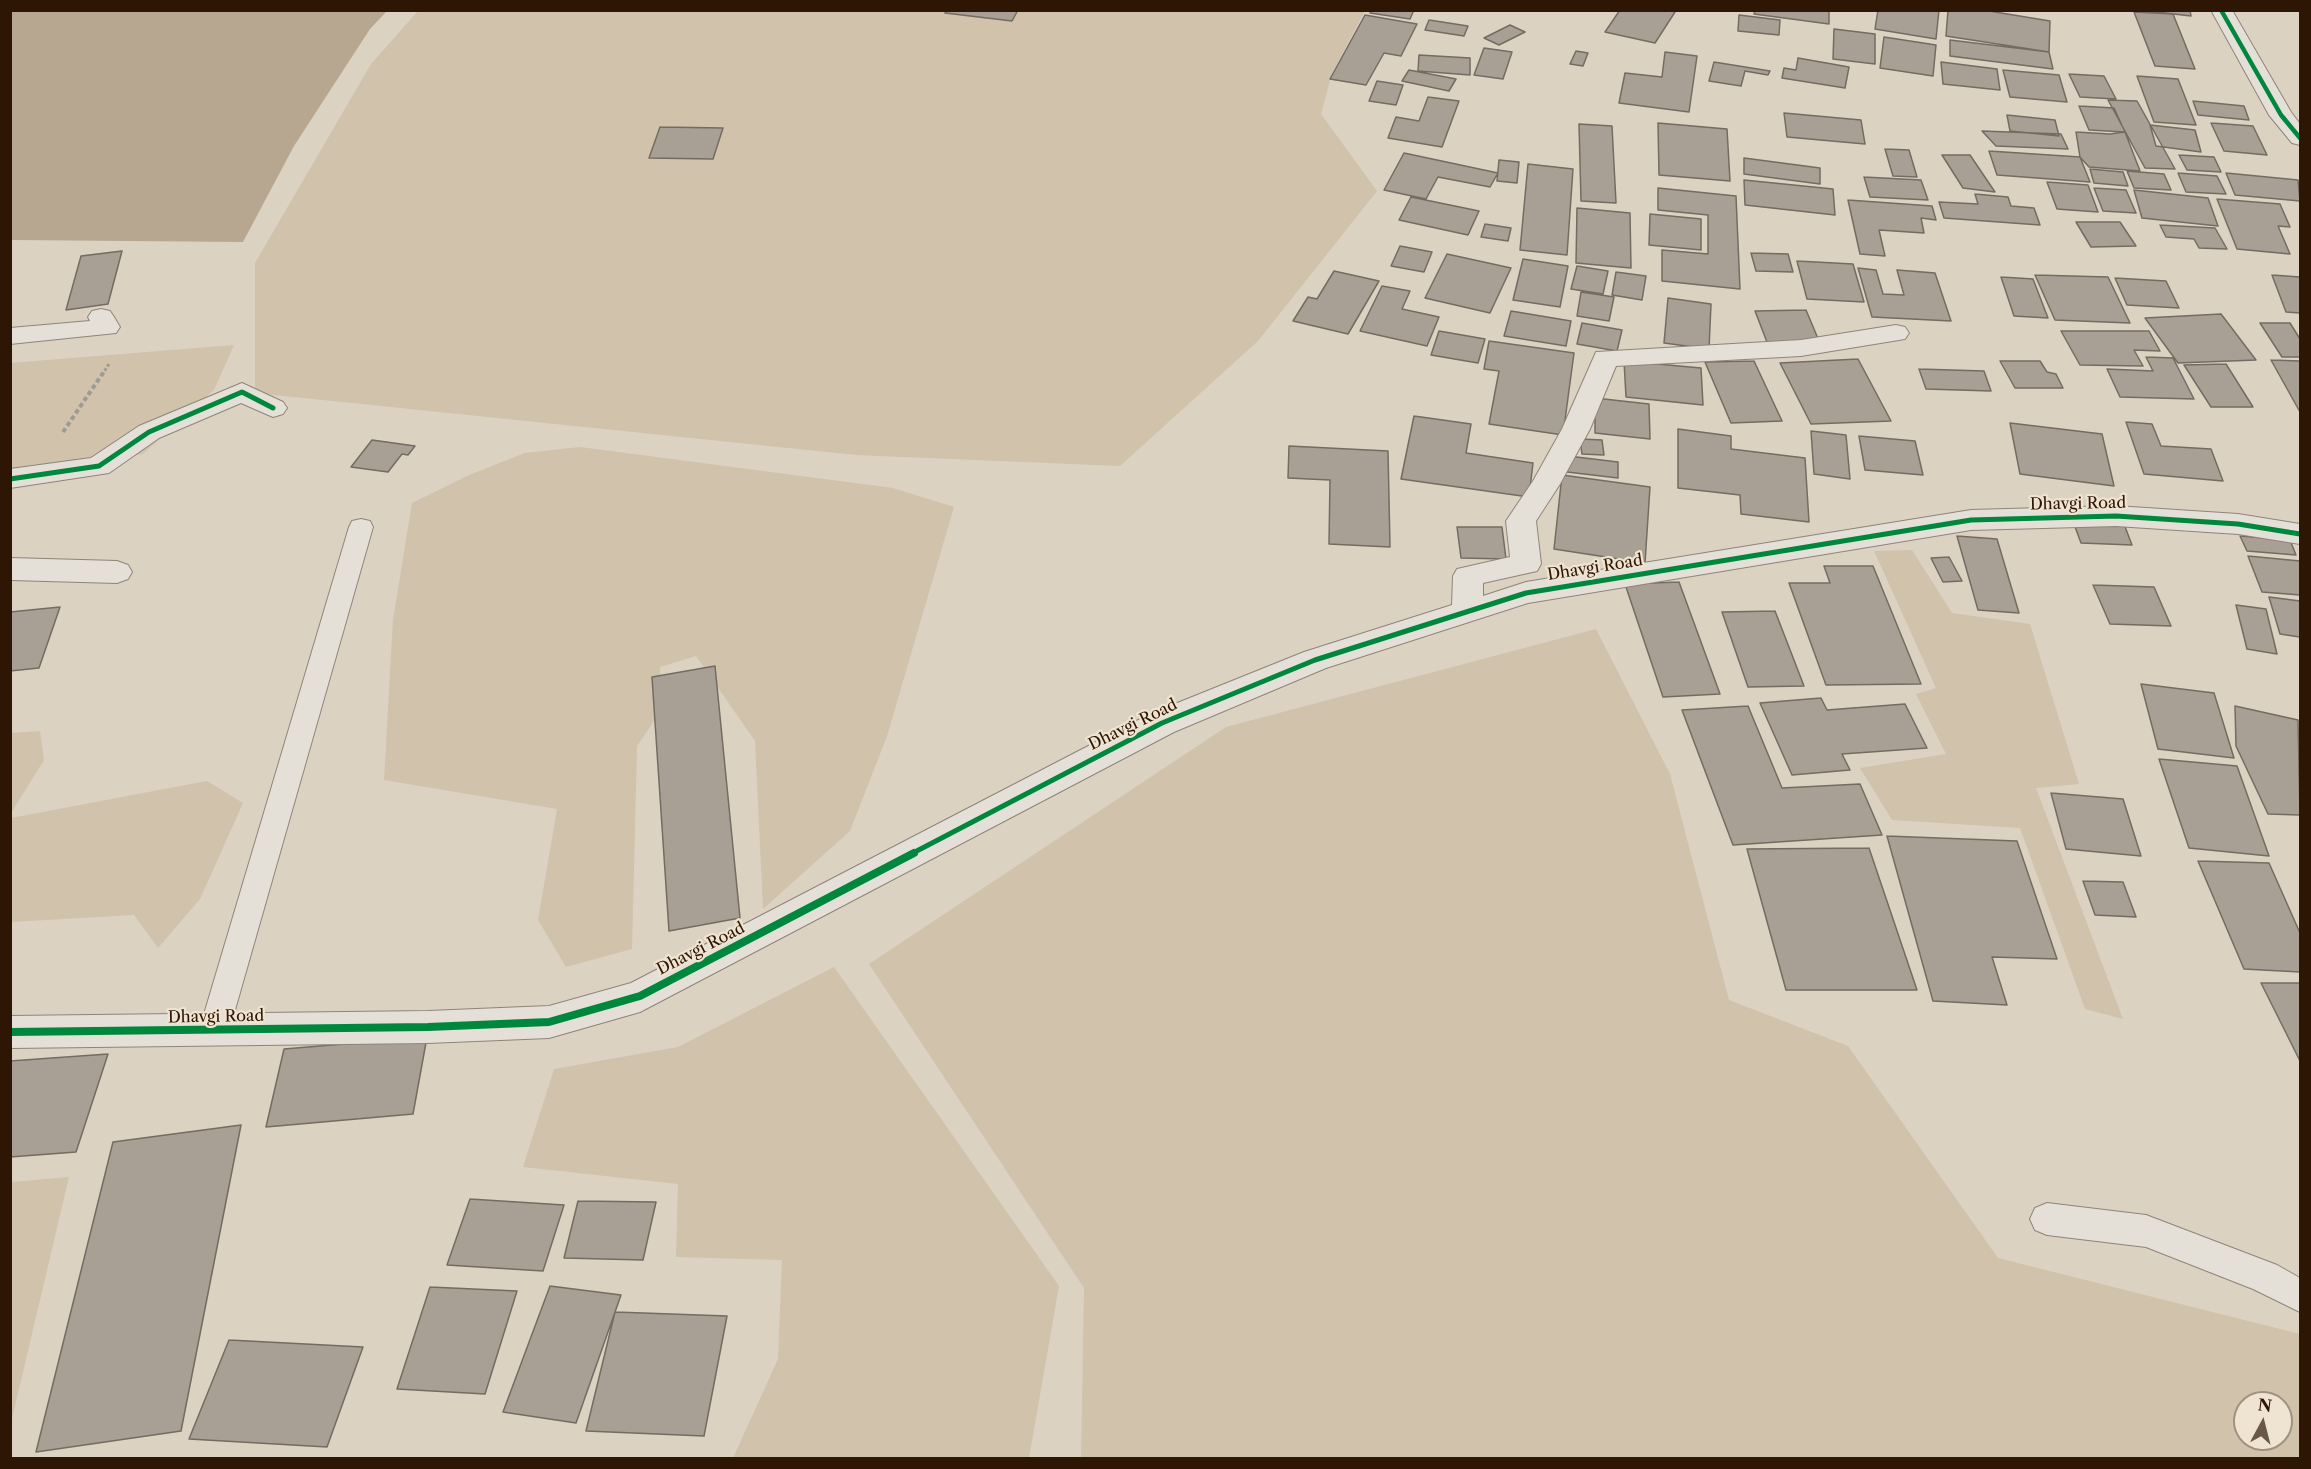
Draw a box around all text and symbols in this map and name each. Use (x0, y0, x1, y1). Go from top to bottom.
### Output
street label: Dhavgi Road (2030, 494, 2126, 514)
street label: Dhavgi Road (1546, 551, 1644, 585)
street label: Dhavgi Road (1086, 695, 1180, 755)
street label: Dhavgi Road (654, 919, 748, 979)
street label: Dhavgi Road (168, 1007, 264, 1027)
north arrow (2233, 1391, 2293, 1451)
text: N (2257, 1394, 2273, 1416)

